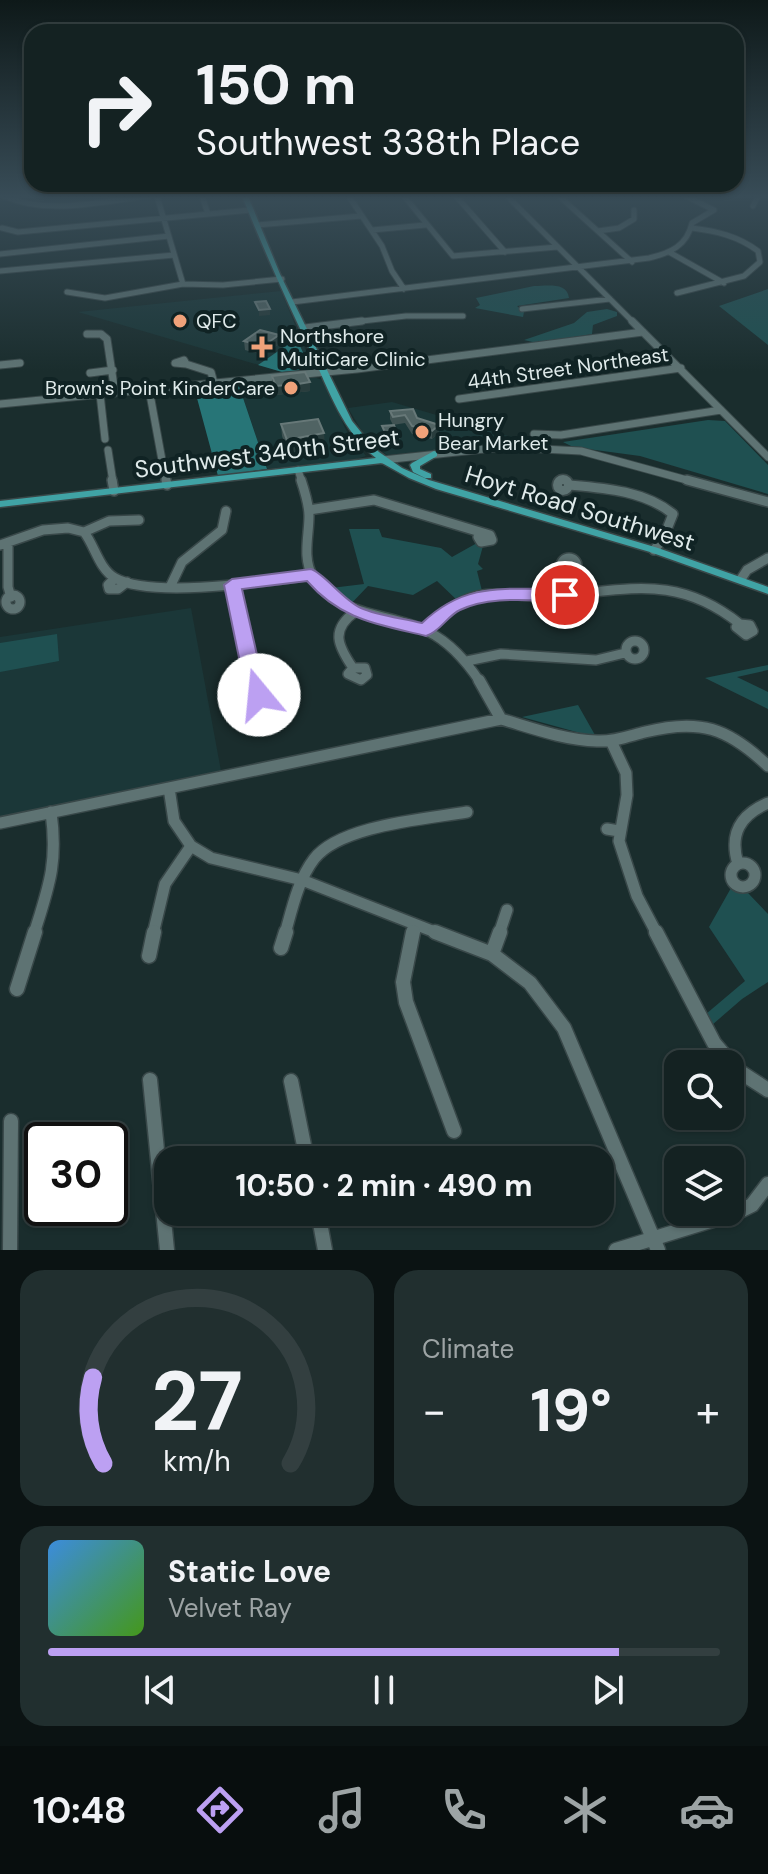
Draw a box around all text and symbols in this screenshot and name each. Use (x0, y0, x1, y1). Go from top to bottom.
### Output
text: 150 m (196, 48, 357, 121)
icon: right (64, 56, 168, 160)
text: Southwest 338th Place (196, 119, 580, 166)
place label: QFC (196, 308, 237, 334)
marker: QFC (171, 312, 189, 330)
place label: Northshore MultiCare Clinic (280, 323, 426, 372)
marker: Northshore MultiCare Clinic (251, 336, 273, 358)
street label: 44th Street Northeast (466, 341, 670, 395)
place label: Brown's Point KinderCare (45, 375, 275, 401)
marker: Brown's Point KinderCare (282, 379, 300, 397)
place label: Hungry Bear Market (438, 407, 548, 456)
street label: Southwest 340th Street (133, 421, 401, 485)
marker: Hungry Bear Market (413, 423, 431, 441)
street label: Hoyt Road Southwest (461, 458, 699, 558)
pin (531, 561, 599, 629)
icon: arrive (543, 573, 587, 617)
position arrow (217, 653, 301, 737)
map controls (664, 1050, 744, 1226)
button: search (664, 1050, 744, 1130)
speed limit sign: 30 (24, 1122, 128, 1226)
button: layers (664, 1146, 744, 1226)
text: 10:50 · 2 min · 490 m (235, 1166, 533, 1205)
text: Climate (422, 1332, 514, 1366)
text: 27 (151, 1347, 243, 1456)
text: 19° (530, 1371, 612, 1450)
text: − (422, 1382, 446, 1440)
text: + (696, 1382, 720, 1440)
text: km/h (163, 1443, 231, 1480)
text: Static Love (168, 1552, 331, 1591)
text: Velvet Ray (168, 1591, 292, 1625)
icon: previous (138, 1668, 182, 1712)
icon: pause (362, 1668, 406, 1712)
icon: next (586, 1668, 630, 1712)
icon: directions (192, 1782, 248, 1838)
icon: music (314, 1782, 370, 1838)
icon: phone (436, 1782, 492, 1838)
icon: climate (557, 1782, 613, 1838)
icon: car (679, 1782, 735, 1838)
text: 10:48 (33, 1787, 127, 1834)

